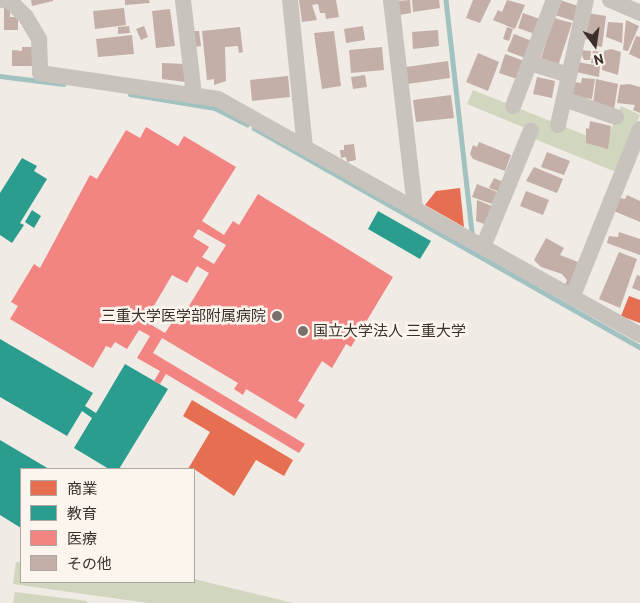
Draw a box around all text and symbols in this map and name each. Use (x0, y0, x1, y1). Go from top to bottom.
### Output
north arrow (570, 20, 620, 70)
text: N (592, 51, 605, 69)
place label: 三重大学医学部附属病院 (101, 307, 266, 325)
marker: 三重大学医学部附属病院 (270, 309, 284, 323)
place label: 国立大学法人 三重大学 (313, 322, 466, 340)
marker: 国立大学法人 三重大学 (297, 325, 309, 337)
legend (20, 468, 195, 583)
text: 商業 (67, 479, 97, 497)
text: 教育 (67, 504, 97, 522)
text: 医療 (67, 529, 97, 547)
text: その他 (67, 554, 112, 572)

